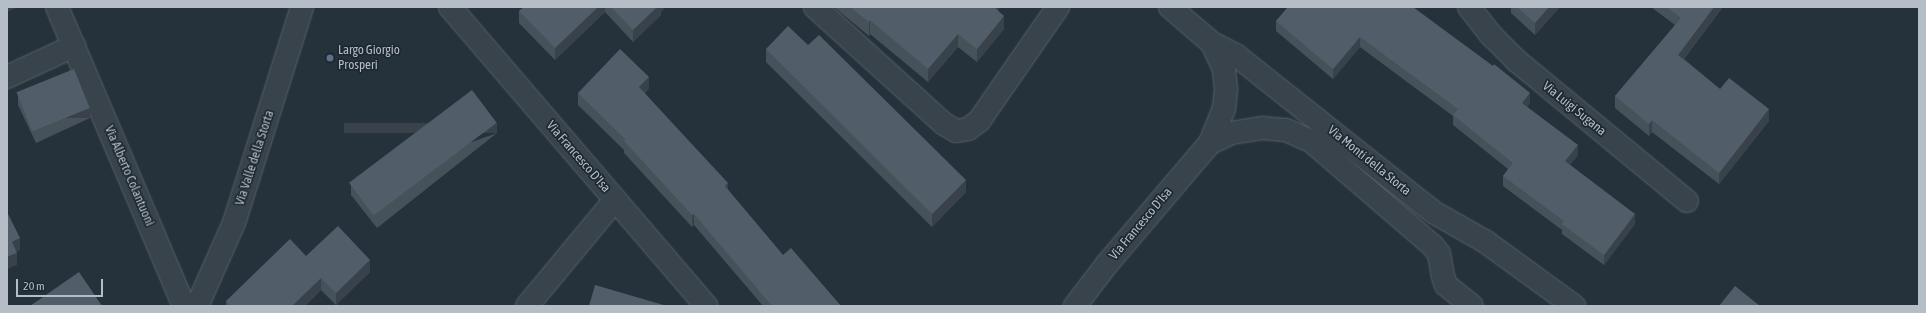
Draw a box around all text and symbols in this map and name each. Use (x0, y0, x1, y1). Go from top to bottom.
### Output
place label: Largo Giorgio Prosperi (338, 43, 400, 74)
marker: Largo Giorgio Prosperi (325, 53, 335, 63)
street label: Via Luigi Sugana (1539, 79, 1609, 139)
street label: Via Valle della Storta (232, 108, 278, 208)
street label: Via Francesco D'Isa (543, 118, 613, 196)
street label: Via Alberto Colantuoni (101, 123, 157, 229)
street label: Via Monti della Storta (1324, 123, 1414, 199)
street label: Via Francesco D'Isa (1106, 185, 1176, 263)
scale bar (18, 271, 105, 297)
text: 20 m (23, 279, 45, 293)

